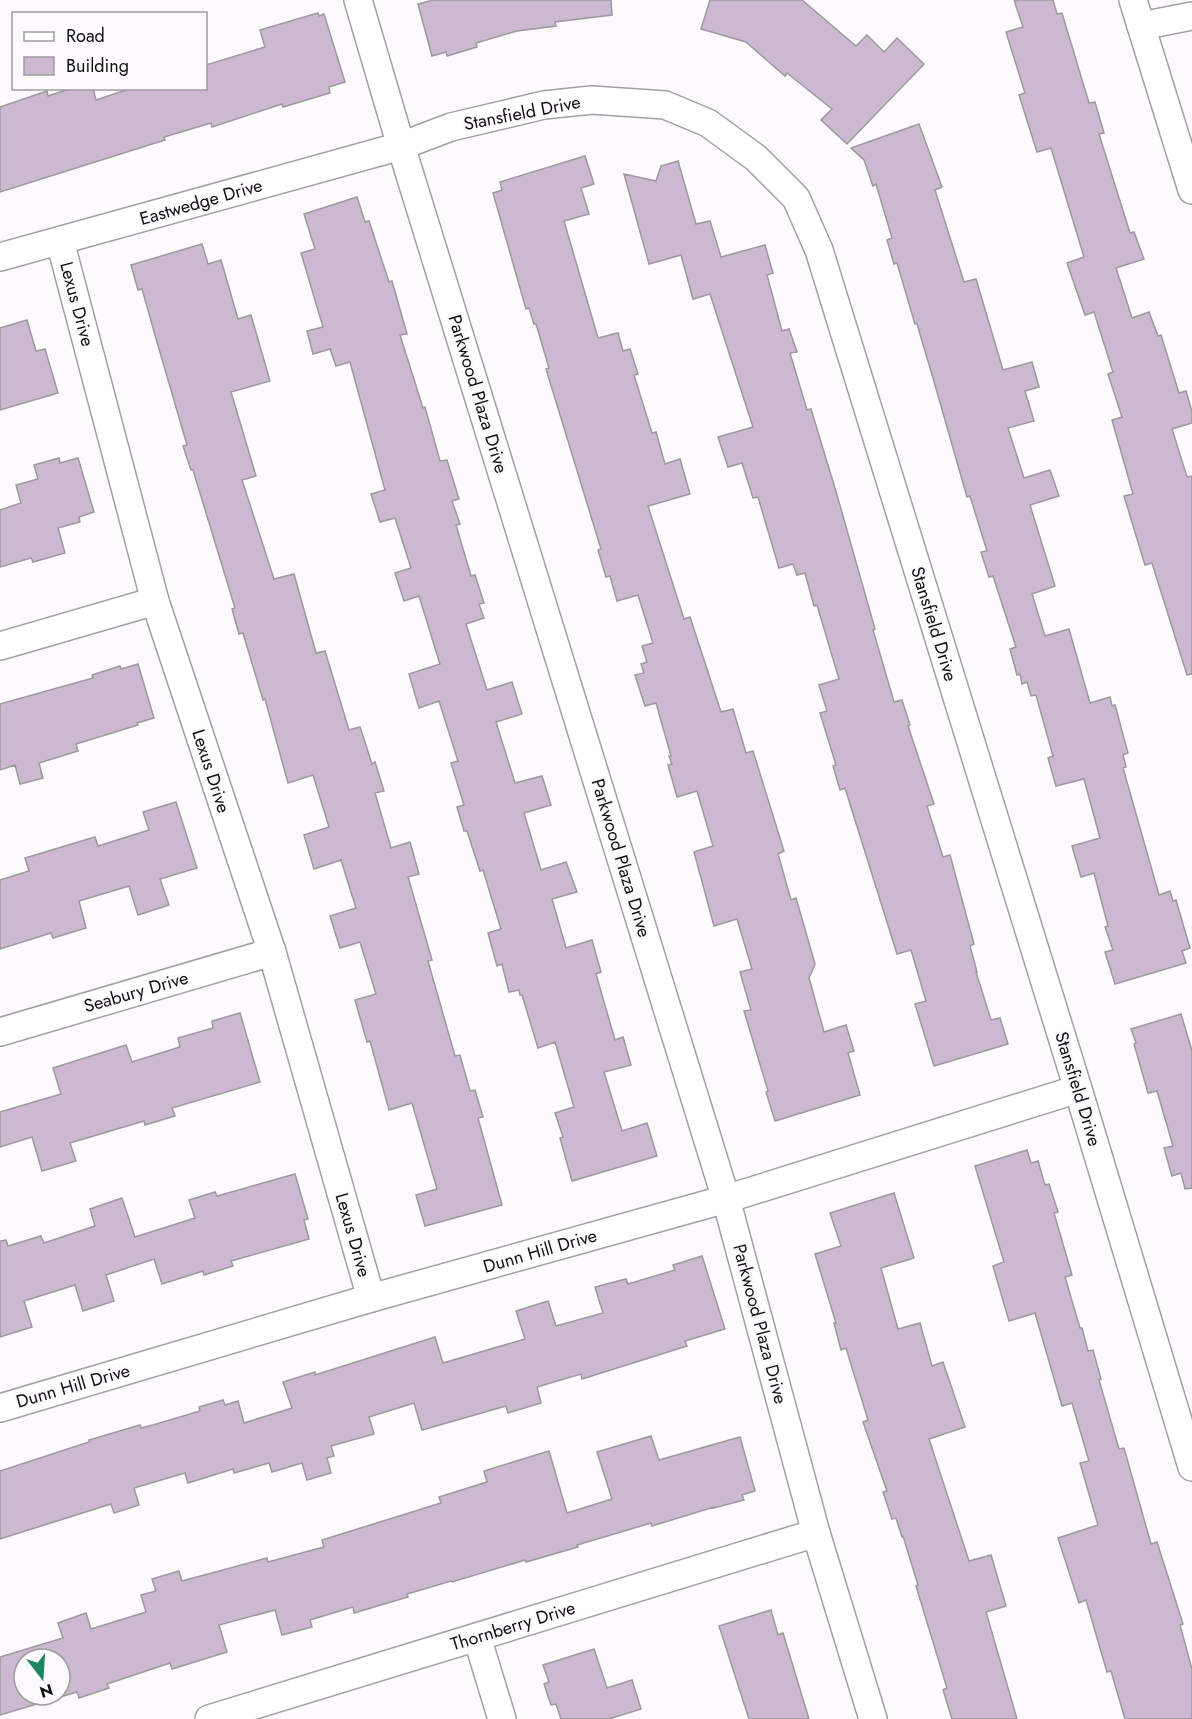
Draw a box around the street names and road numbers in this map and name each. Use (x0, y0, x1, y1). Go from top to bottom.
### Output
street label: Stansfield Drive (461, 89, 583, 137)
street label: Eastwedge Drive (137, 172, 265, 232)
street label: Lexus Drive (53, 259, 101, 349)
street label: Parkwood Plaza Drive (441, 311, 515, 477)
street label: Stansfield Drive (904, 564, 964, 684)
street label: Lexus Drive (185, 726, 237, 816)
street label: Parkwood Plaza Drive (584, 775, 658, 941)
street label: Seabury Drive (81, 965, 191, 1019)
street label: Stansfield Drive (1048, 1029, 1108, 1149)
street label: Lexus Drive (329, 1190, 377, 1280)
street label: Dunn Hill Drive (480, 1222, 600, 1280)
street label: Parkwood Plaza Drive (726, 1241, 794, 1407)
street label: Dunn Hill Drive (13, 1357, 133, 1415)
street label: Thornberry Drive (448, 1595, 578, 1657)

